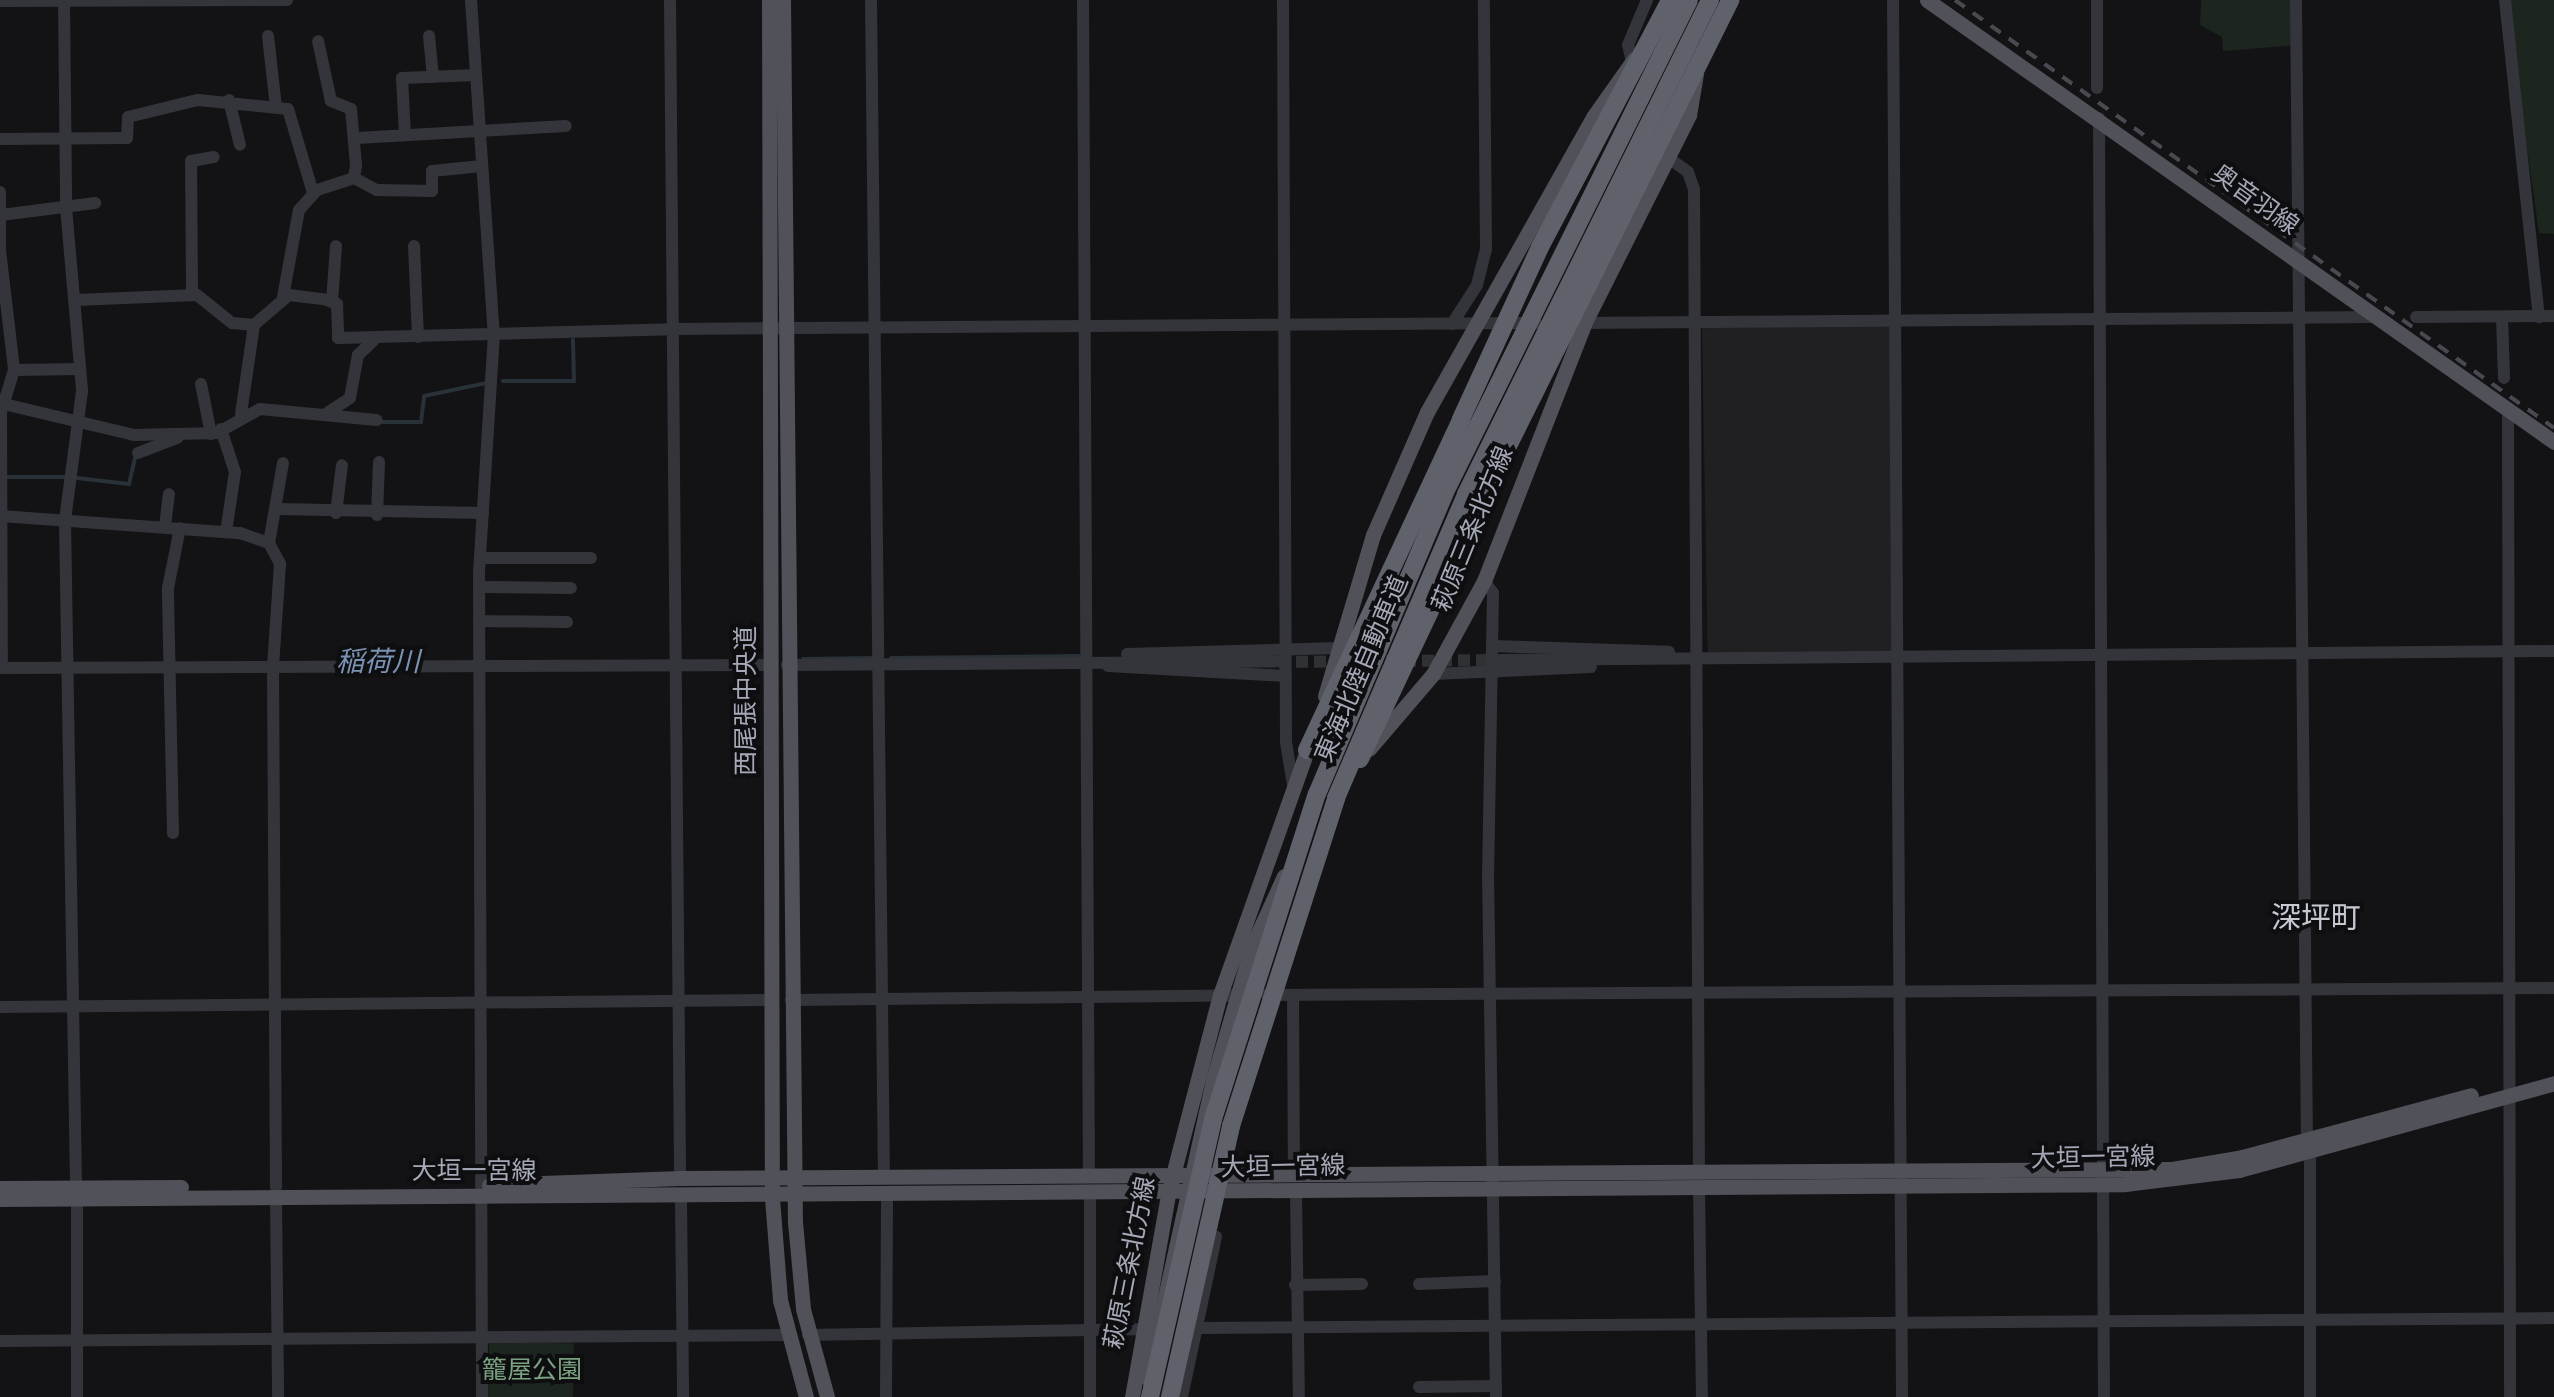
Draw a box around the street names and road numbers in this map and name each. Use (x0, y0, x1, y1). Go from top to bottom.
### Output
street label: 奥音羽線 (2206, 158, 2304, 242)
street label: 萩原三条北方線 (1426, 442, 1520, 616)
street label: 東海北陸自動車道 (1309, 571, 1415, 767)
street label: 西尾張中央道 (731, 626, 761, 776)
street label: 大垣一宮線 (2030, 1142, 2156, 1174)
street label: 大垣一宮線 (1220, 1151, 1346, 1183)
street label: 大垣一宮線 (412, 1156, 536, 1186)
street label: 萩原三条北方線 (1099, 1174, 1161, 1352)

